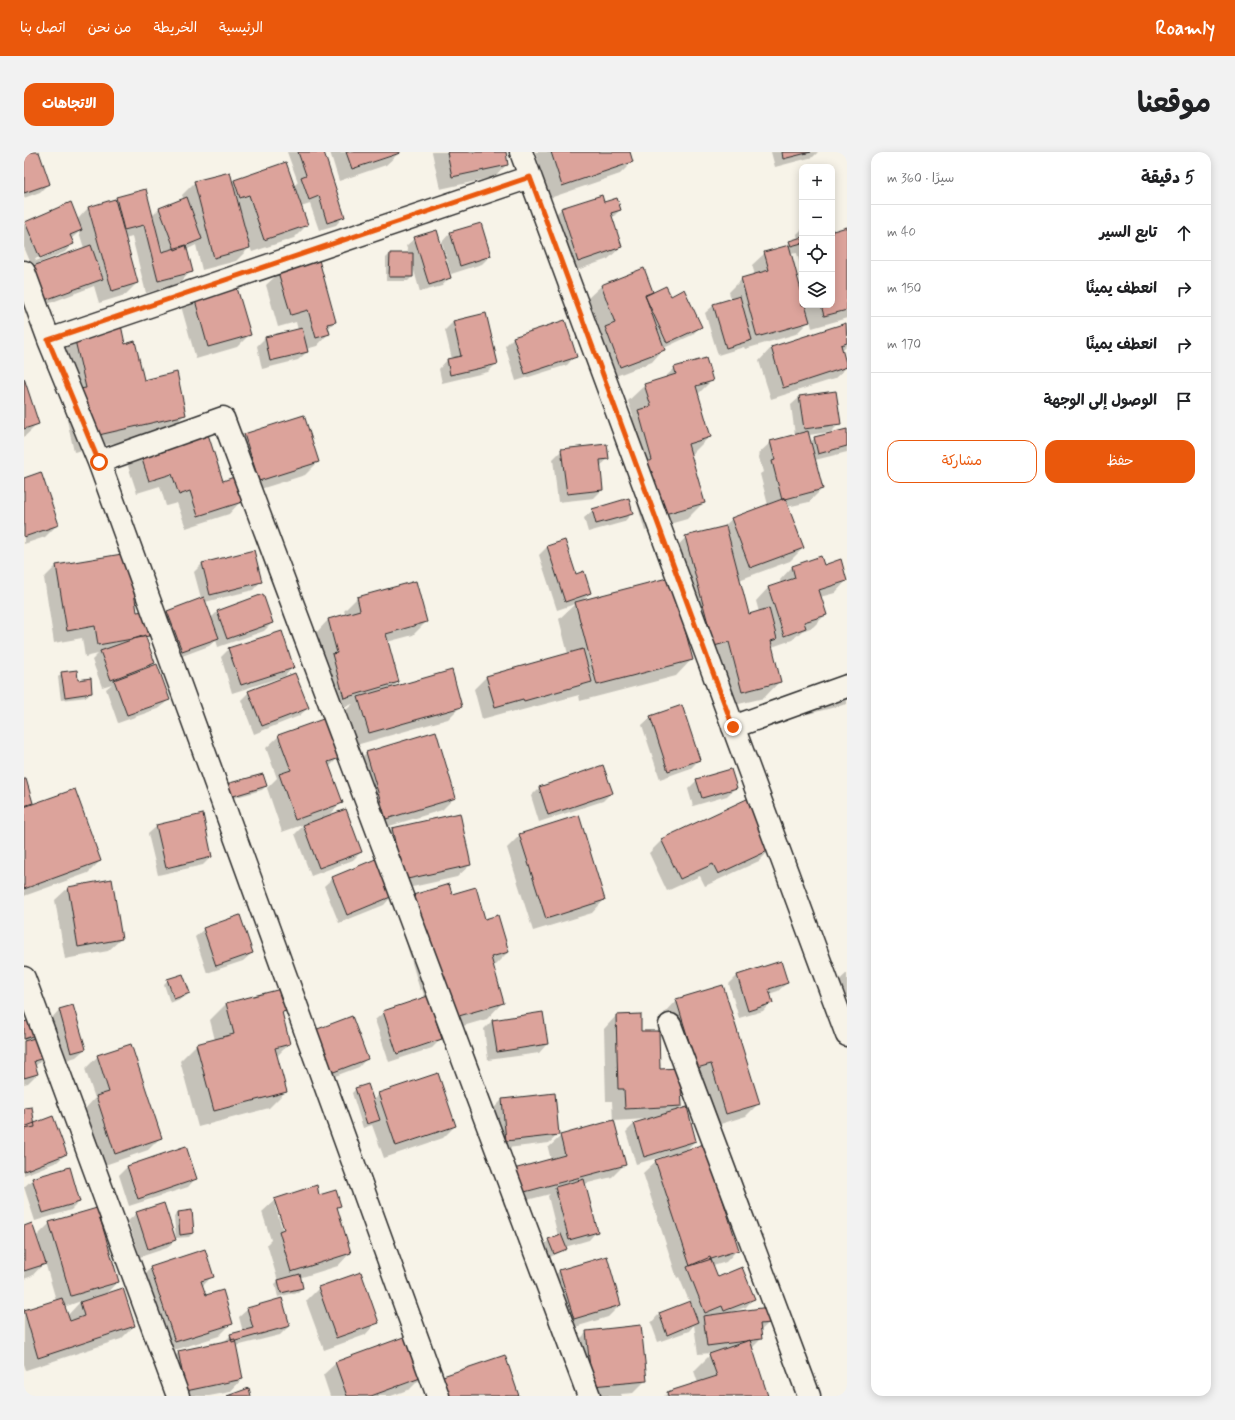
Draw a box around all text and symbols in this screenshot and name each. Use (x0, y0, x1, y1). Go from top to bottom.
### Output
text: Roamly (1156, 16, 1215, 41)
text: اتصل بنا (20, 19, 66, 37)
text: من نحن (88, 19, 131, 37)
text: الخريطة (153, 19, 197, 37)
text: الرئيسية (219, 19, 263, 37)
button: الاتجاهات (24, 83, 114, 126)
text: موقعنا (1137, 86, 1211, 123)
map controls (799, 164, 835, 308)
button: + (799, 164, 835, 200)
text: 5 دقيقة (1141, 167, 1195, 189)
text: سيرًا · 360 m (887, 170, 954, 187)
button: − (799, 200, 835, 236)
icon: ahead (1173, 222, 1195, 244)
text: تابع السير (1099, 223, 1157, 243)
text: 40 m (887, 224, 916, 241)
button: locate (799, 236, 835, 272)
button: layers (799, 272, 835, 308)
icon: right (1173, 278, 1195, 300)
text: انعطف يمينًا (1086, 279, 1157, 299)
text: 150 m (887, 280, 921, 297)
icon: right (1173, 334, 1195, 356)
text: انعطف يمينًا (1086, 335, 1157, 355)
text: 170 m (887, 336, 921, 353)
icon: arrive (1173, 390, 1195, 412)
text: الوصول إلى الوجهة (1043, 391, 1157, 411)
button: مشاركة (887, 440, 1037, 483)
button: حفظ (1045, 440, 1195, 483)
route start (90, 453, 108, 471)
route end (724, 718, 742, 736)

